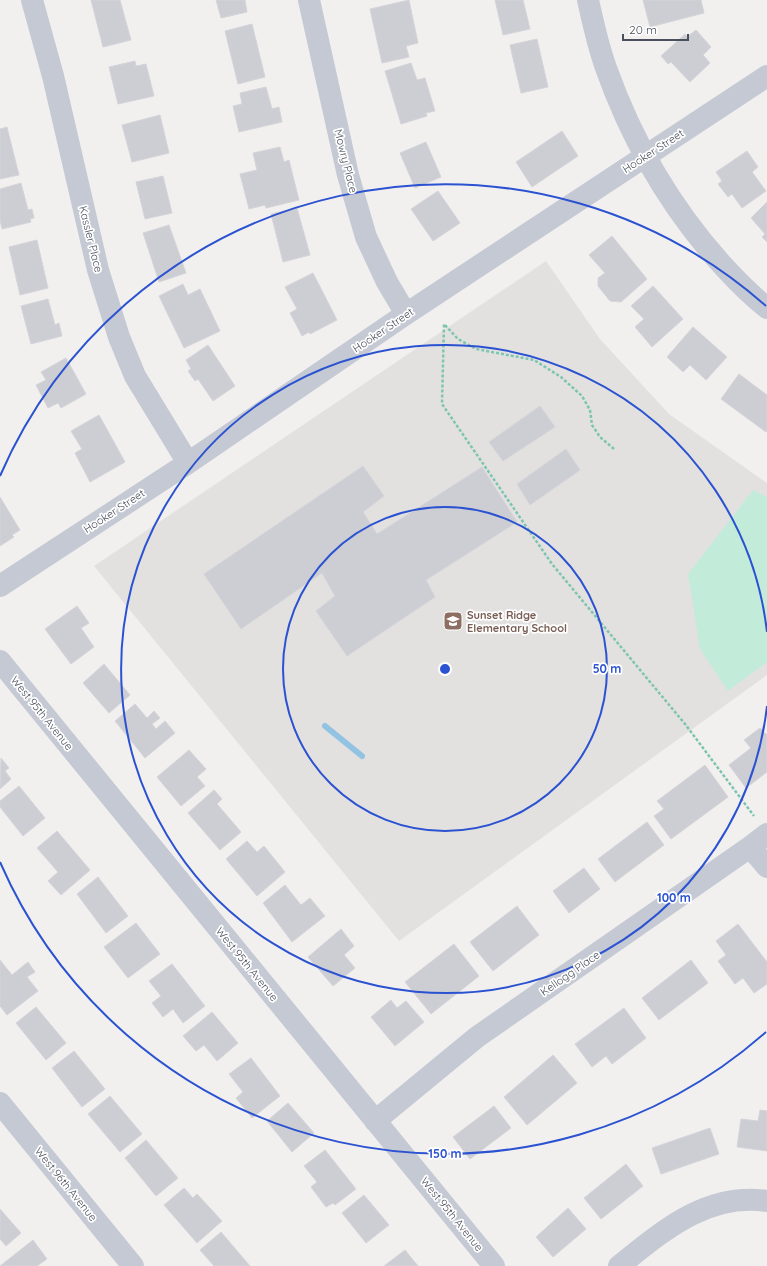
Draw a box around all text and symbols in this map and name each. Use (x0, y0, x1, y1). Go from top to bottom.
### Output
scale bar (623, 16, 688, 42)
text: 20 m (629, 22, 657, 37)
street label: Hooker Street (620, 126, 687, 176)
street label: Mowry Place (331, 128, 361, 194)
street label: Kassler Place (76, 204, 106, 274)
street label: Hooker Street (350, 304, 416, 355)
street label: Hooker Street (81, 486, 148, 536)
place label: Sunset Ridge Elementary School (467, 608, 567, 635)
school or university icon: Sunset Ridge Elementary School (442, 610, 464, 632)
text: 50 m (593, 661, 621, 676)
centre of rings (438, 662, 452, 676)
street label: West 95th Avenue (8, 673, 76, 753)
text: 100 m (657, 890, 691, 905)
street label: West 95th Avenue (213, 924, 281, 1004)
street label: Kellogg Place (538, 947, 602, 999)
street label: West 96th Avenue (32, 1144, 100, 1224)
text: 150 m (428, 1146, 462, 1161)
street label: West 95th Avenue (418, 1174, 486, 1254)

